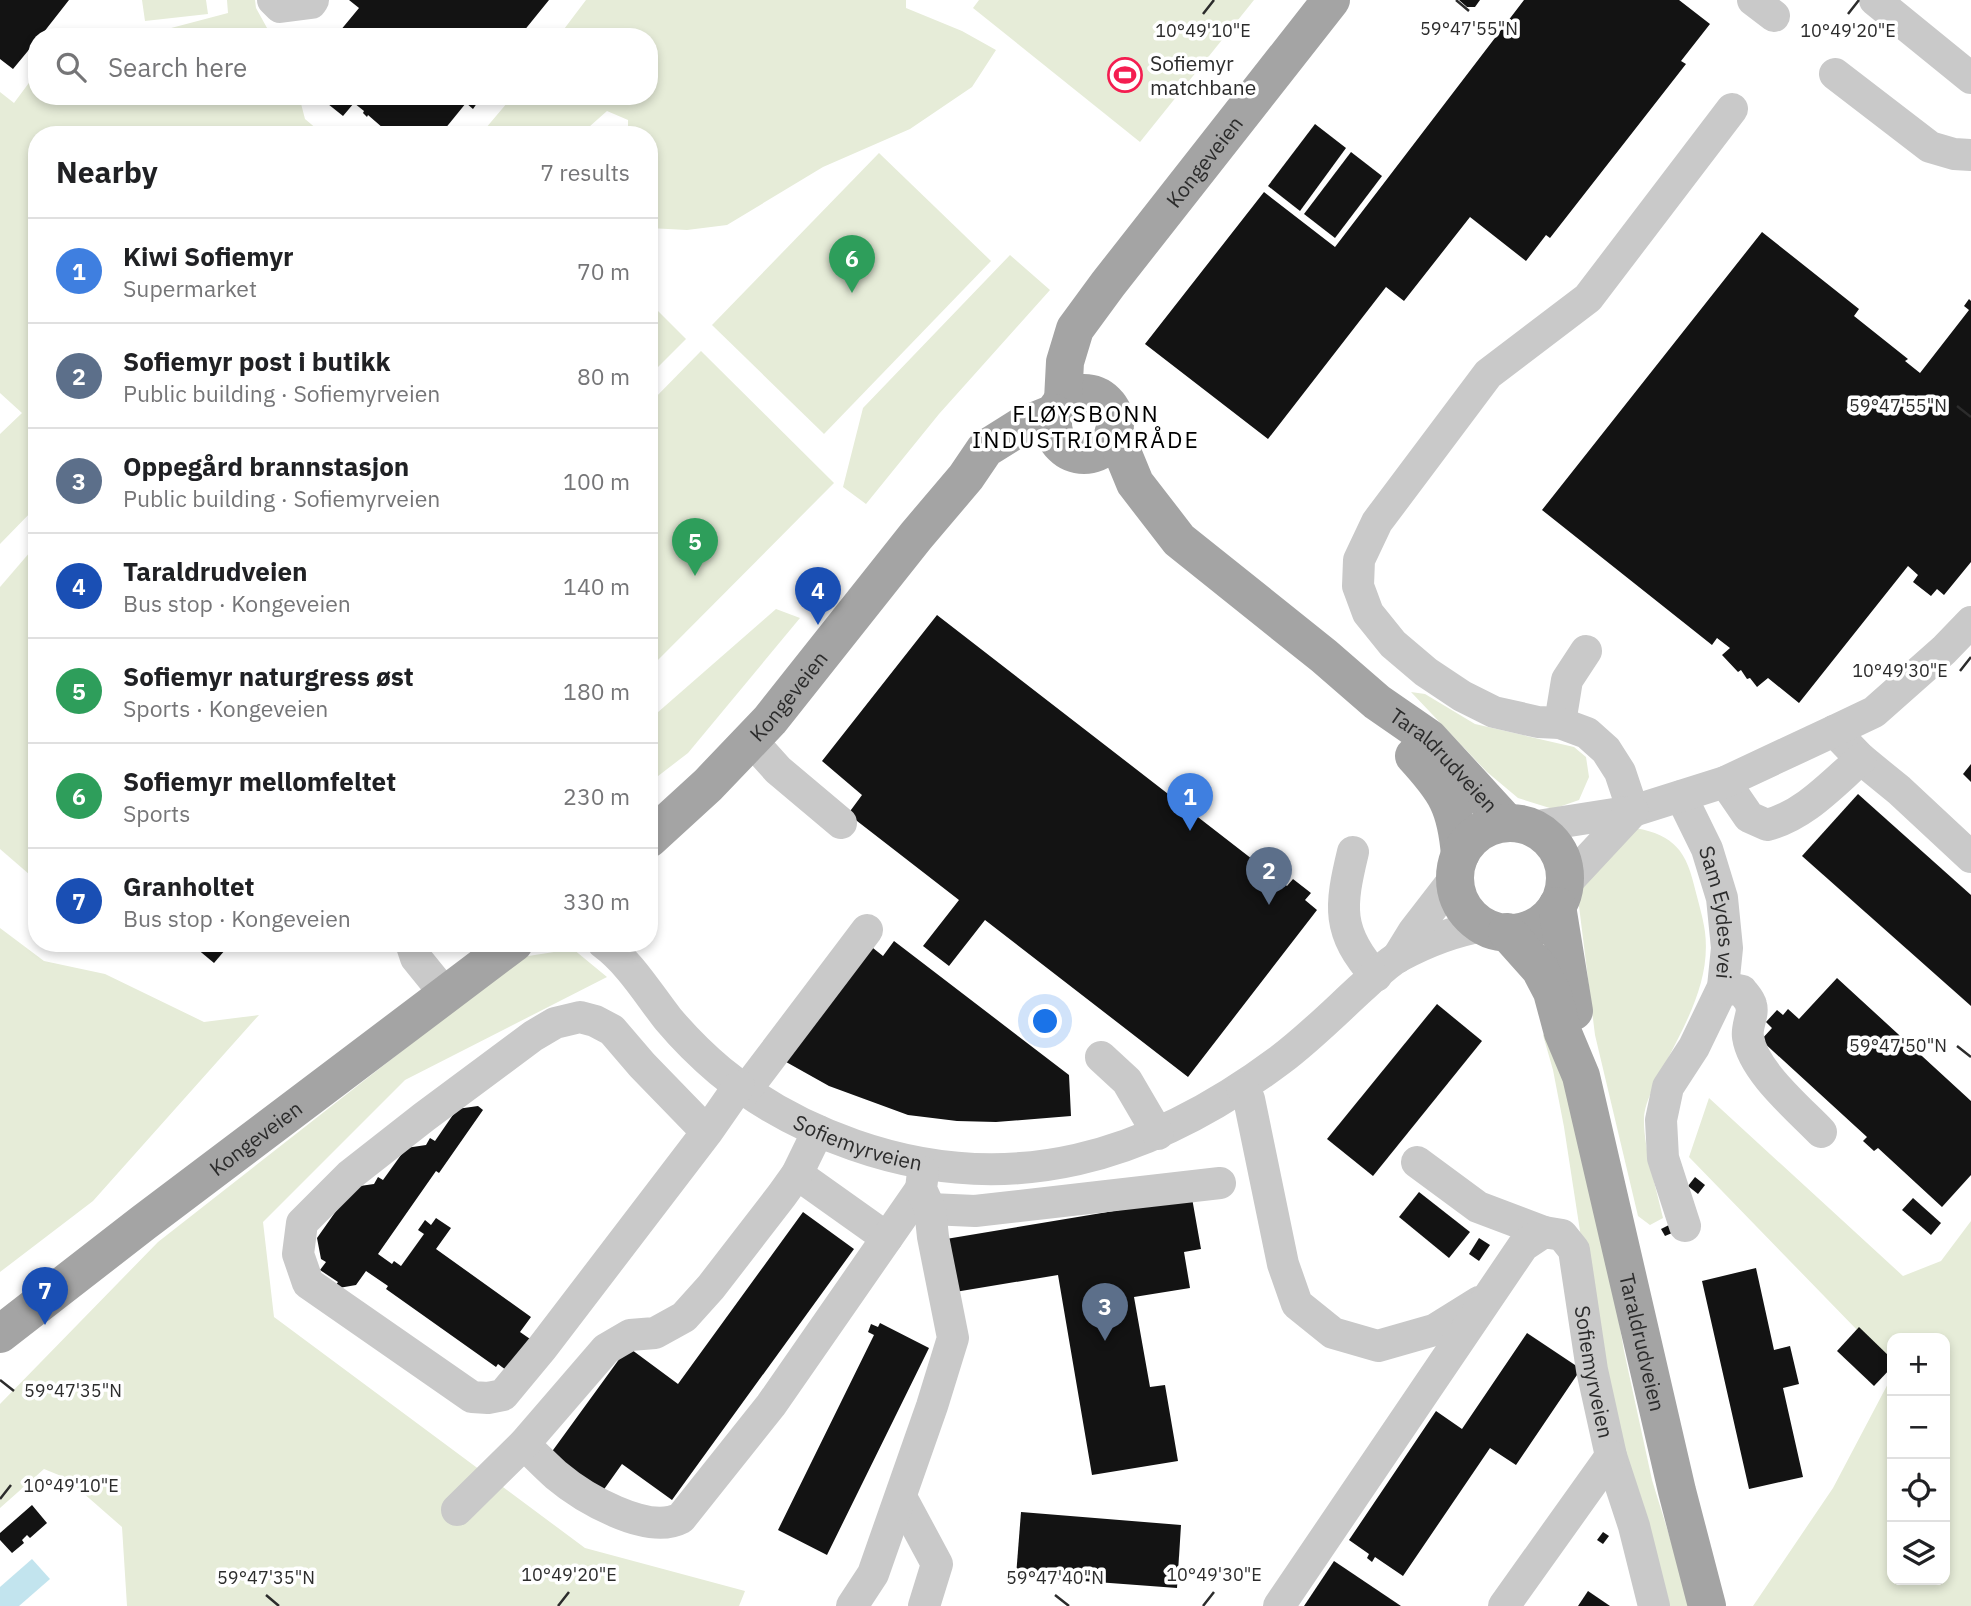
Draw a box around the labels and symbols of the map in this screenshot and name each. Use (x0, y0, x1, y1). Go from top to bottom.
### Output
text: 59°47'55"N (1420, 17, 1518, 40)
text: 10°49'10"E (1155, 19, 1251, 42)
text: 10°49'20"E (1800, 19, 1896, 42)
place label: Sofiemyr matchbane (1150, 49, 1256, 101)
sports icon: Sofiemyr matchbane (1106, 56, 1144, 94)
street label: Kongeveien (1159, 110, 1249, 213)
pin: 6 (829, 235, 875, 293)
text: 59°47'55"N (1849, 394, 1947, 417)
district label: FLØYSBONN INDUSTRIOMRÅDE (972, 398, 1200, 454)
pin: 5 (672, 518, 718, 576)
pin: 4 (795, 567, 841, 625)
street label: Kongeveien (743, 645, 834, 747)
text: 10°49'30"E (1852, 659, 1948, 682)
street label: Taraldrudveien (1384, 701, 1504, 818)
pin: 1 (1167, 773, 1213, 831)
street label: Sam Eydes vei (1693, 842, 1741, 980)
pin: 2 (1246, 847, 1292, 905)
your location (1028, 1004, 1062, 1038)
text: 59°47'50"N (1849, 1034, 1947, 1057)
street label: Kongeveien (203, 1094, 308, 1182)
street label: Sofiemyrveien (789, 1108, 925, 1177)
pin: 7 (22, 1267, 68, 1325)
street label: Taraldrudveien (1613, 1271, 1672, 1414)
pin: 3 (1082, 1283, 1128, 1341)
street label: Sofiemyrveien (1569, 1304, 1621, 1441)
text: 59°47'35"N (24, 1379, 122, 1402)
text: 10°49'10"E (23, 1474, 119, 1497)
text: 10°49'20"E (521, 1563, 617, 1586)
text: 10°49'30"E (1166, 1563, 1262, 1586)
text: 59°47'35"N (217, 1566, 315, 1589)
text: 59°47'40"N (1006, 1566, 1104, 1589)

